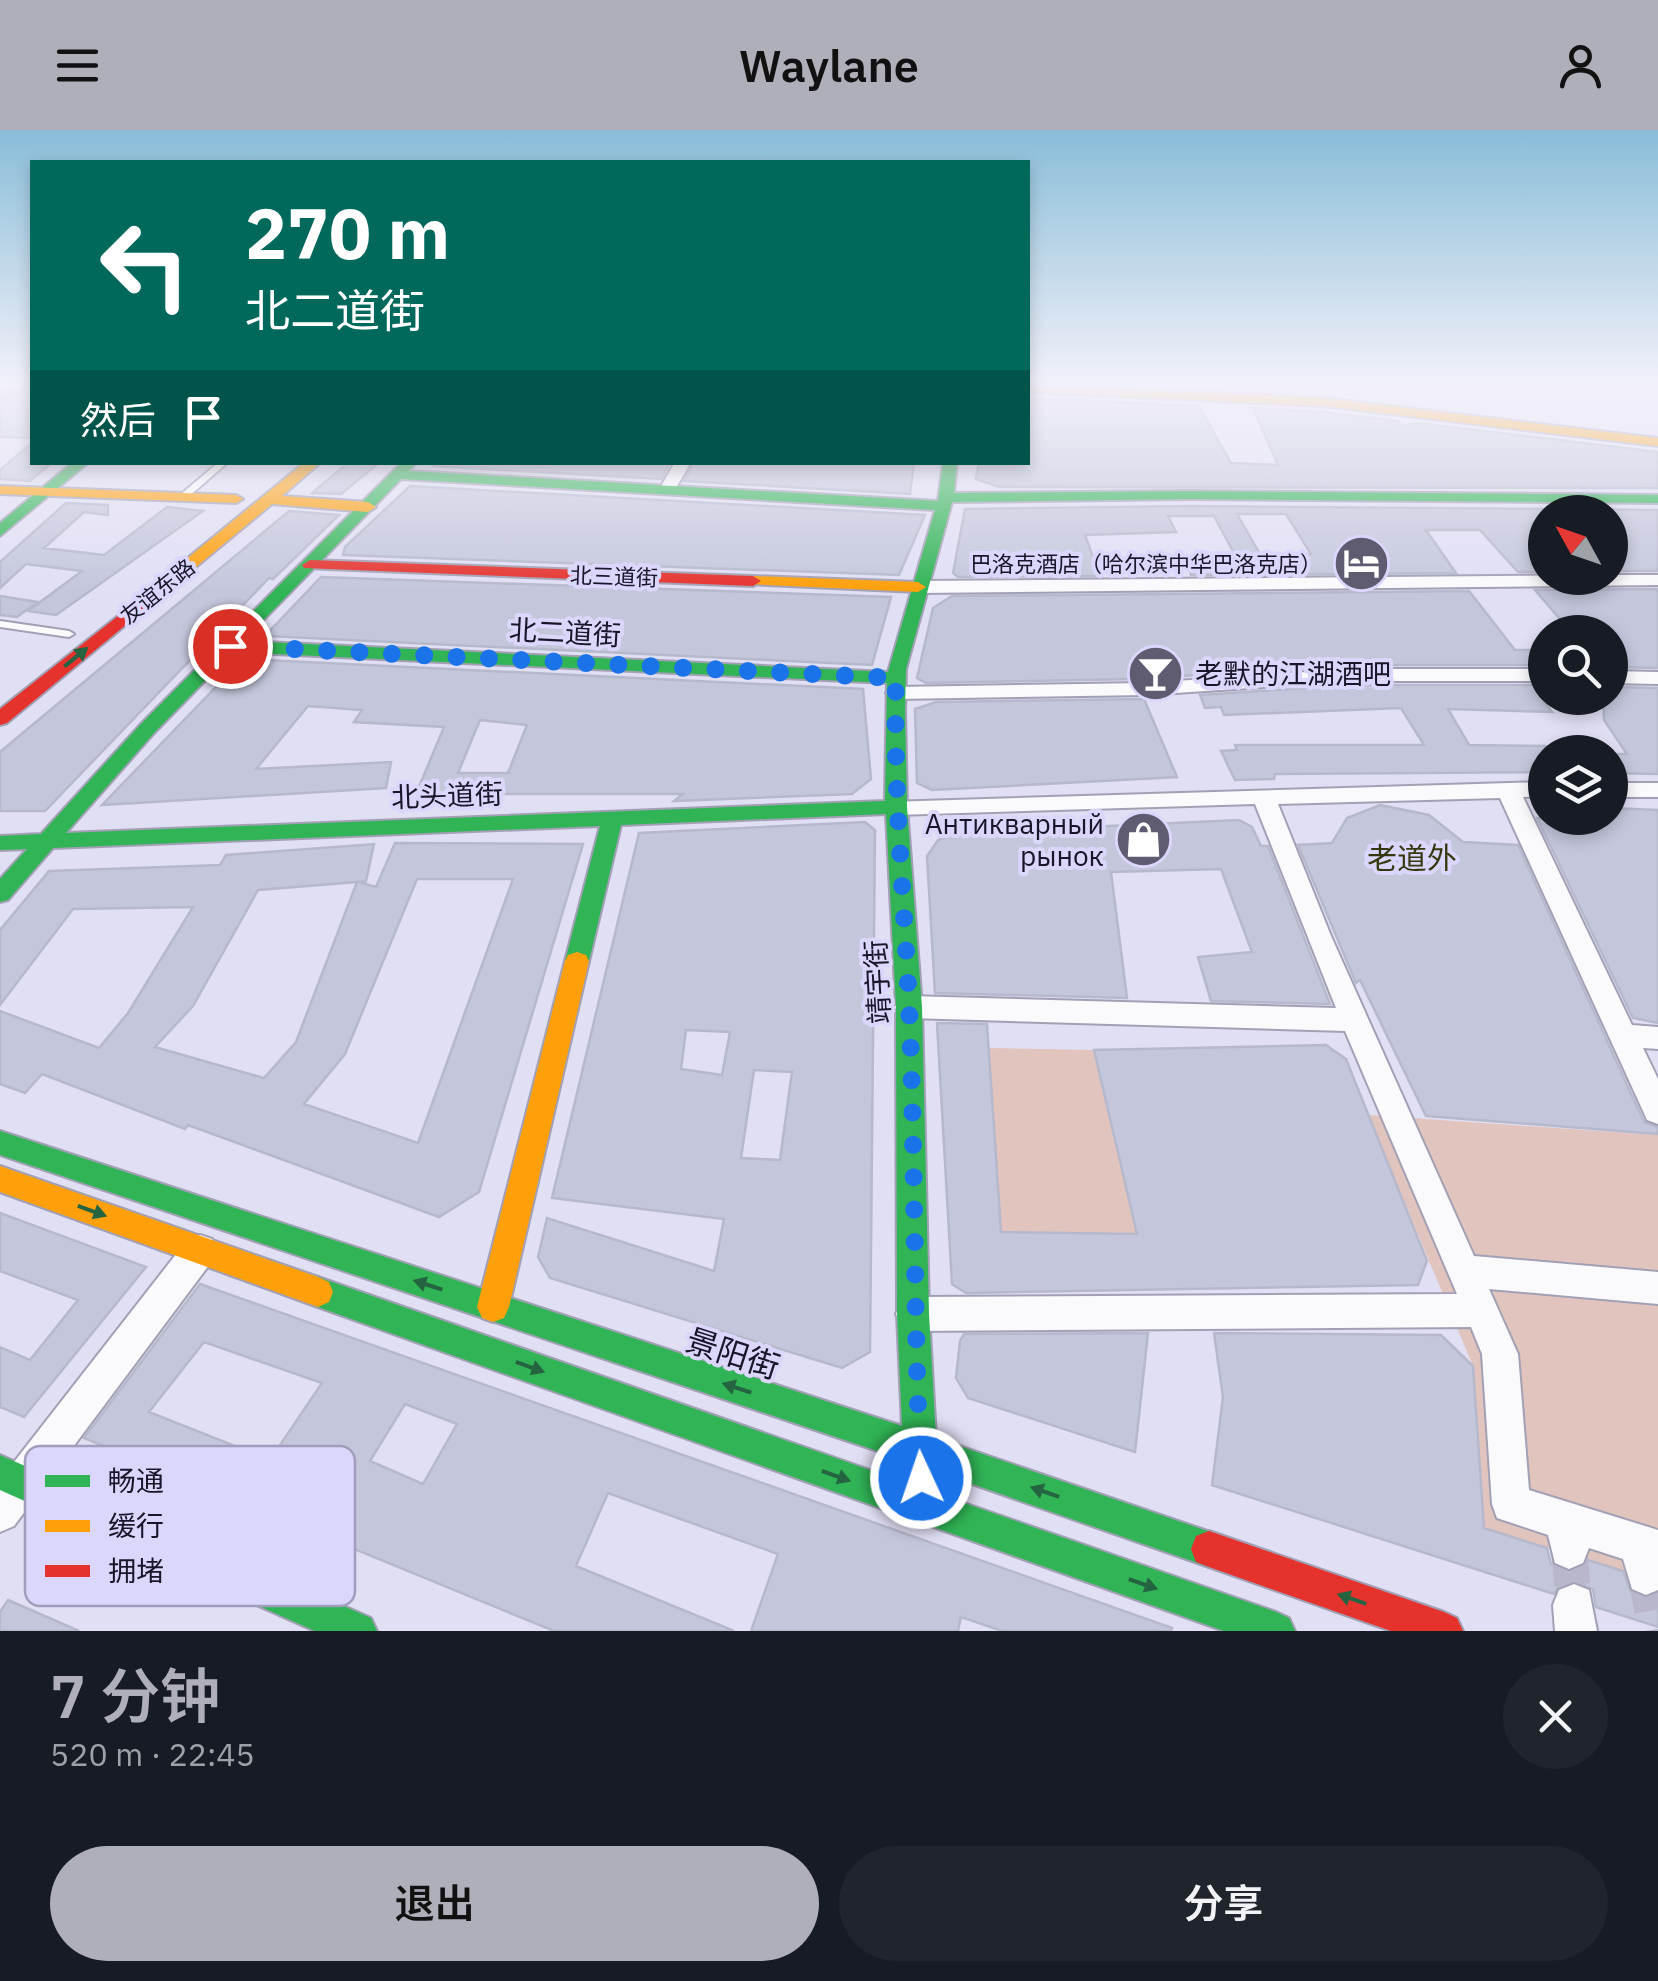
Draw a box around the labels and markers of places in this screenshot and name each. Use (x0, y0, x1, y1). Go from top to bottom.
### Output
hotel icon: 巴洛克酒店（哈尔滨中华巴洛克店） (1331, 533, 1391, 593)
place label: 巴洛克酒店（哈尔滨中华巴洛克店） (970, 549, 1322, 578)
pin (188, 604, 273, 689)
bar icon: 老默的江湖酒吧 (1126, 643, 1186, 703)
place label: 老默的江湖酒吧 (1195, 655, 1391, 692)
place label: Антикварный рынок (925, 805, 1104, 874)
shop icon: Антикварный рынок (1113, 809, 1173, 869)

